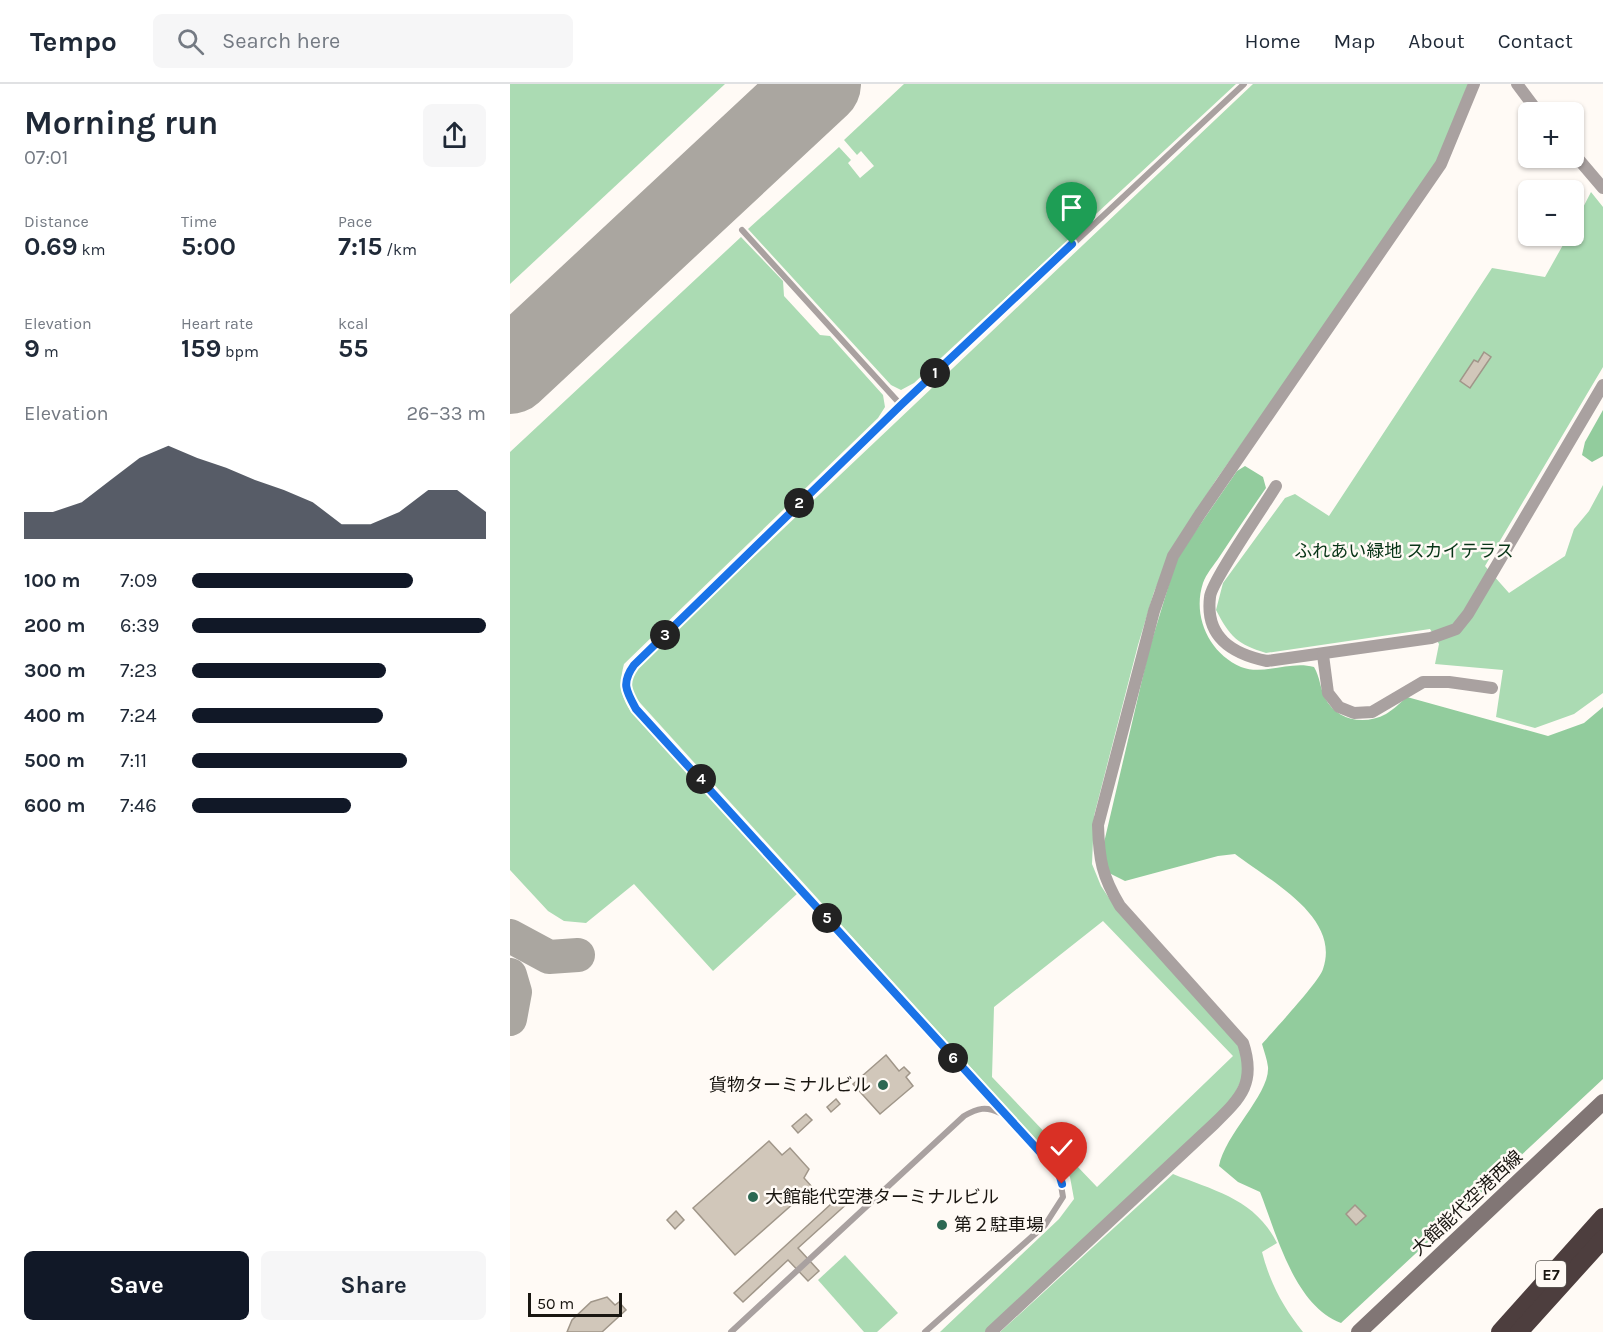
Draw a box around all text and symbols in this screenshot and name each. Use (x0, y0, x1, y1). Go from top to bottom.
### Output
search box (153, 14, 573, 68)
text: Tempo (30, 25, 117, 58)
icon: search (174, 25, 207, 58)
text: Search here (222, 28, 340, 54)
text: Home (1245, 29, 1301, 53)
text: Map (1334, 29, 1375, 53)
text: About (1408, 29, 1465, 53)
text: Contact (1498, 29, 1573, 53)
map controls (1518, 102, 1584, 246)
button: + (1518, 102, 1584, 168)
text: Morning run (24, 104, 218, 142)
button: share (423, 104, 486, 167)
text: 07:01 (24, 146, 68, 169)
button: − (1518, 180, 1584, 246)
pin (1046, 182, 1097, 244)
icon: arrive (1055, 191, 1088, 224)
text: Distance (24, 212, 89, 231)
text: Time (181, 212, 217, 231)
text: Pace (338, 212, 372, 231)
text: 0.69 (24, 231, 78, 262)
text: 5:00 (181, 231, 236, 262)
text: 7:15 (338, 231, 382, 262)
text: km (78, 240, 105, 259)
text: /km (382, 240, 417, 259)
text: Elevation (24, 314, 92, 333)
text: Heart rate (181, 314, 253, 333)
text: kcal (338, 314, 369, 333)
text: 9 (24, 333, 40, 364)
text: 159 (181, 333, 221, 364)
text: 55 (338, 333, 368, 364)
text: m (40, 342, 59, 361)
text: bpm (221, 342, 259, 361)
pin: 1 (920, 358, 950, 388)
text: 1 (932, 363, 938, 382)
text: Elevation (24, 402, 109, 425)
text: 26–33 m (406, 402, 486, 425)
pin: 2 (784, 488, 814, 518)
text: 2 (794, 493, 804, 512)
park label: ふれあい緑地 スカイテラス (1294, 540, 1514, 562)
text: 100 m (24, 569, 80, 592)
text: 7:09 (120, 569, 157, 592)
text: 200 m (24, 614, 85, 637)
text: 6:39 (120, 614, 159, 637)
pin: 3 (650, 620, 680, 650)
text: 3 (660, 625, 670, 644)
text: 300 m (24, 659, 86, 682)
text: 7:23 (120, 659, 157, 682)
text: 400 m (24, 704, 85, 727)
text: 7:24 (120, 704, 157, 727)
text: 500 m (24, 749, 85, 772)
text: 7:11 (120, 749, 147, 772)
pin: 4 (686, 764, 716, 794)
text: 4 (696, 769, 706, 788)
text: 600 m (24, 794, 85, 817)
text: 7:46 (120, 794, 157, 817)
pin: 5 (812, 903, 842, 933)
text: 5 (822, 908, 832, 927)
pin: 6 (938, 1043, 968, 1073)
text: 6 (948, 1048, 958, 1067)
place label: 貨物ターミナルビル (709, 1074, 871, 1096)
marker: 貨物ターミナルビル (876, 1078, 890, 1092)
pin (1036, 1122, 1087, 1184)
icon: check (1045, 1131, 1078, 1164)
street label: 大館能代空港西線 (1407, 1146, 1527, 1260)
place label: 大館能代空港ターミナルビル (765, 1186, 999, 1208)
marker: 大館能代空港ターミナルビル (746, 1190, 760, 1204)
place label: 第２駐車場 (954, 1214, 1044, 1236)
marker: 第２駐車場 (935, 1218, 949, 1232)
button: Save (24, 1251, 249, 1320)
button: Share (261, 1251, 486, 1320)
road number: E7 (1536, 1261, 1566, 1287)
scale bar (528, 1290, 622, 1318)
text: 50 m (537, 1294, 574, 1313)

